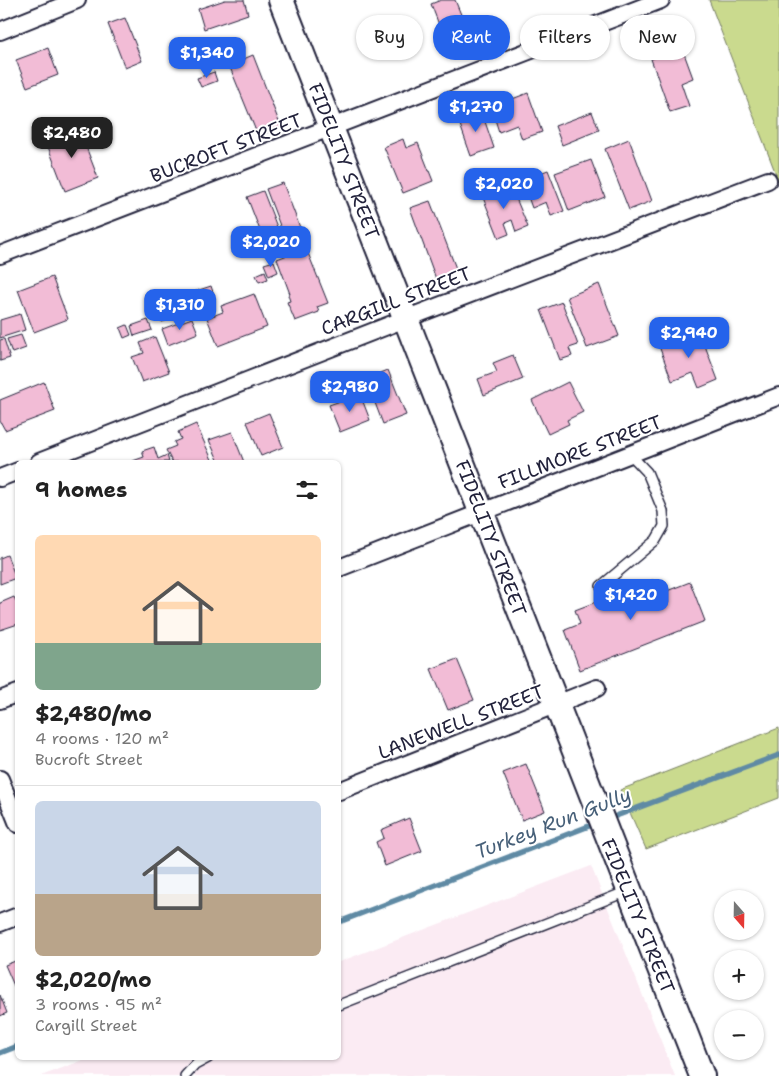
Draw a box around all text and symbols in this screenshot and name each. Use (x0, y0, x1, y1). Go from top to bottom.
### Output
chip: Buy (356, 15, 423, 60)
chip: Rent (433, 15, 510, 60)
chip: Filters (520, 15, 610, 60)
chip: New (620, 15, 695, 60)
pin: $1,340 (166, 36, 248, 79)
text: $1,340 (180, 42, 234, 63)
street label: FIDELITY STREET (303, 80, 385, 243)
pin: $1,270 (435, 90, 517, 133)
text: $1,270 (449, 96, 503, 117)
street label: BUCROFT STREET (146, 107, 306, 189)
pin: $2,480 (31, 116, 113, 159)
text: $2,480 (43, 122, 101, 143)
pin: $2,020 (463, 168, 545, 210)
text: $2,020 (475, 173, 533, 194)
pin: $2,020 (230, 226, 312, 268)
text: $2,020 (242, 231, 300, 252)
street label: CARGILL STREET (317, 261, 475, 341)
pin: $1,310 (139, 288, 221, 331)
text: $1,310 (155, 294, 205, 315)
pin: $2,940 (648, 316, 730, 359)
text: $2,940 (660, 322, 718, 343)
pin: $2,980 (309, 370, 391, 413)
text: $2,980 (321, 376, 379, 397)
street label: FILLMORE STREET (495, 409, 666, 495)
street label: FIDELITY STREET (450, 457, 532, 620)
text: 9 homes (35, 476, 127, 504)
icon: filters (293, 476, 321, 504)
icon: home (133, 568, 223, 658)
pin: $1,420 (590, 578, 672, 621)
text: $1,420 (605, 584, 657, 605)
street label: LANEWELL STREET (374, 679, 548, 765)
text: $2,480/mo (35, 700, 152, 728)
text: 4 rooms · 120 m² (35, 728, 169, 749)
text: Bucroft Street (35, 749, 143, 770)
water label: Turkey Run Gully (471, 781, 635, 865)
icon: home (133, 833, 223, 923)
street label: FIDELITY STREET (596, 835, 681, 997)
north arrow (714, 890, 764, 940)
map controls (714, 890, 764, 1060)
button: + (714, 950, 764, 1000)
text: $2,020/mo (35, 966, 152, 994)
text: 3 rooms · 95 m² (35, 994, 162, 1015)
button: − (714, 1010, 764, 1060)
text: Cargill Street (35, 1015, 137, 1036)

